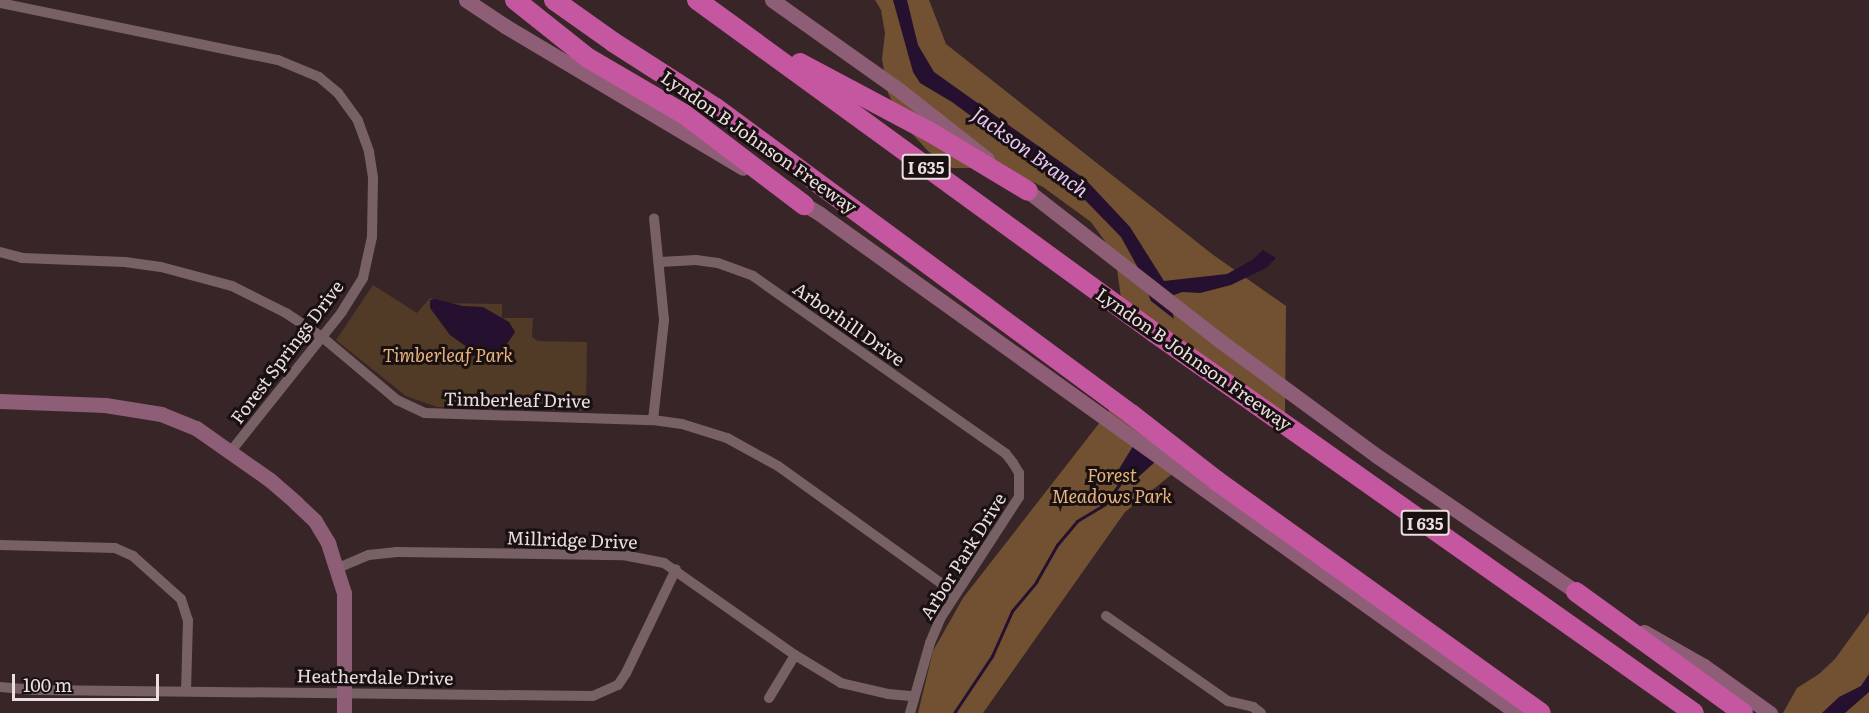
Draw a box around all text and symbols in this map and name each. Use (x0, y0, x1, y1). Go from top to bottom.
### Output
street label: Lyndon B Johnson Freeway (657, 66, 861, 218)
water label: Jackson Branch (968, 101, 1094, 201)
road number: I 635 (900, 154, 952, 180)
street label: Forest Springs Drive (226, 276, 348, 428)
street label: Arborhill Drive (789, 277, 909, 371)
street label: Lyndon B Johnson Freeway (1092, 283, 1296, 435)
park label: Timberleaf Park (383, 344, 513, 366)
street label: Timberleaf Drive (443, 388, 591, 412)
park label: Forest Meadows Park (1052, 465, 1172, 508)
street label: Arbor Park Drive (915, 489, 1011, 623)
road number: I 635 (1400, 510, 1450, 536)
street label: Millridge Drive (506, 527, 638, 553)
scale bar (15, 662, 162, 700)
street label: Heatherdale Drive (296, 665, 454, 689)
text: 100 m (23, 671, 72, 698)

